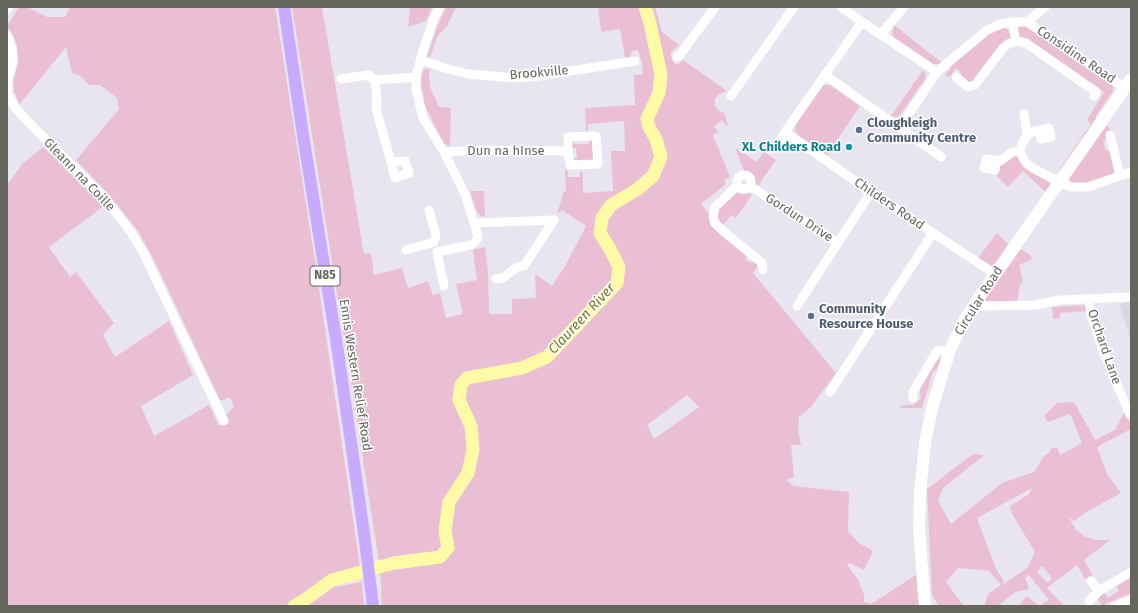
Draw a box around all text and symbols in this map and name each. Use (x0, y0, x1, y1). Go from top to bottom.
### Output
street label: Considine Road (1034, 23, 1118, 87)
street label: Brookville (509, 63, 569, 83)
place label: Cloughleigh Community Centre (867, 115, 976, 146)
marker: Cloughleigh Community Centre (854, 125, 864, 135)
street label: Gleann na Coille (40, 135, 118, 215)
place label: XL Childers Road (742, 139, 841, 155)
marker: XL Childers Road (844, 142, 854, 152)
street label: Dun na hInse (467, 143, 545, 159)
street label: Childers Road (851, 175, 927, 233)
street label: Gordun Drive (762, 190, 836, 246)
street label: Circular Road (952, 264, 1006, 338)
road number: N85 (310, 266, 340, 286)
water label: Claureen River (545, 280, 619, 358)
street label: Ennis Western Relief Road (335, 298, 375, 452)
place label: Community Resource House (819, 301, 913, 332)
street label: Orchard Lane (1084, 307, 1124, 387)
marker: Community Resource House (806, 311, 816, 321)

